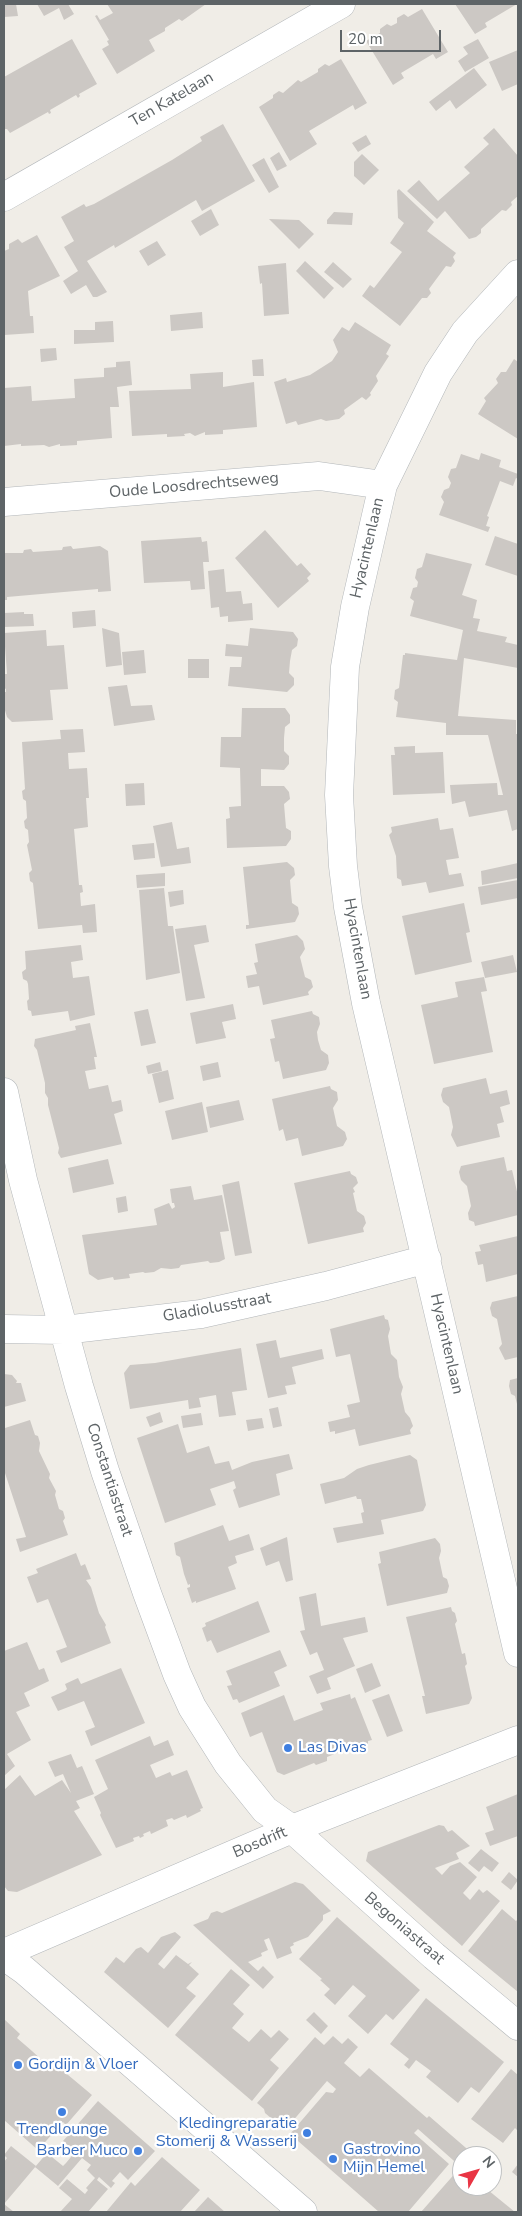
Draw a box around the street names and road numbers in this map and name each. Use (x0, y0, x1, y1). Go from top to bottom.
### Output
street label: Ten Katelaan (127, 68, 217, 132)
street label: Oude Loosdrechtseweg (108, 469, 280, 503)
street label: Hyacintenlaan (347, 496, 389, 600)
street label: Hyacintenlaan (339, 897, 375, 1001)
street label: Gladiolusstraat (161, 1289, 273, 1327)
street label: Hyacintenlaan (425, 1292, 467, 1396)
street label: Constantiastraat (82, 1421, 136, 1539)
street label: Bosdrift (230, 1823, 290, 1863)
street label: Begoniastraat (360, 1889, 448, 1969)

